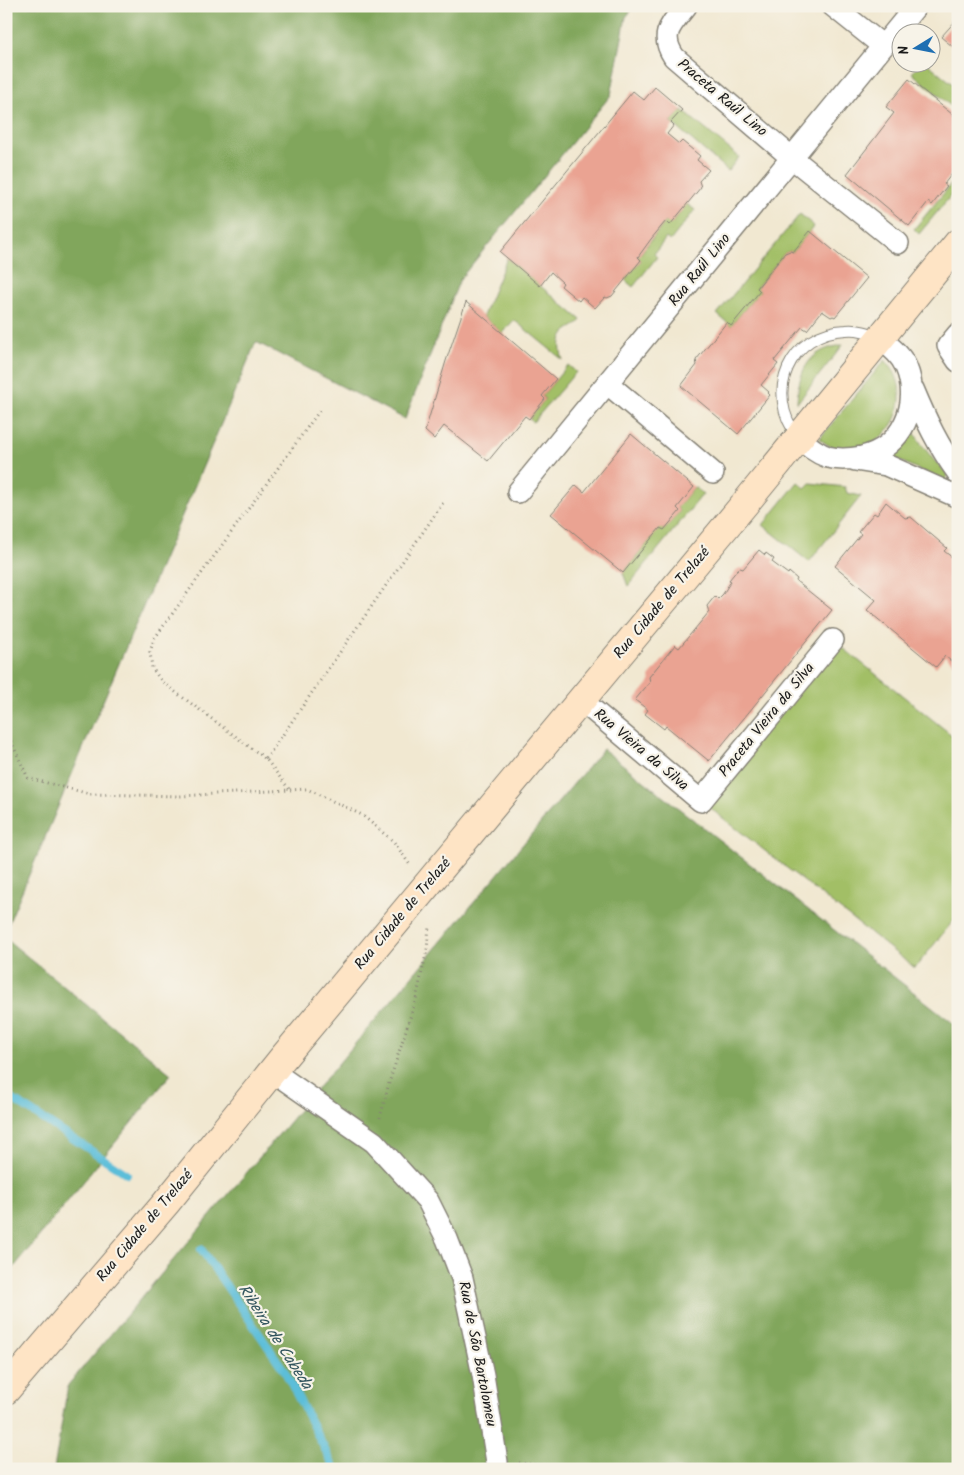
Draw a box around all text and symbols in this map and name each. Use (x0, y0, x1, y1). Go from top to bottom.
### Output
north arrow (892, 22, 942, 72)
text: N (893, 44, 916, 56)
street label: Praceta Raúl Lino (672, 53, 773, 143)
street label: Rua Raúl Lino (663, 228, 737, 312)
street label: Rua Cidade de Trelazé (608, 540, 717, 664)
street label: Praceta Vieira da Silva (713, 657, 821, 783)
street label: Rua Vieira da Silva (588, 703, 694, 797)
street label: Rua Cidade de Trelazé (349, 851, 458, 975)
street label: Rua Cidade de Trelazé (91, 1163, 200, 1287)
water label: Ribeira de Cabeda (231, 1279, 319, 1396)
street label: Rua de São Bartolomeu (451, 1279, 503, 1429)

